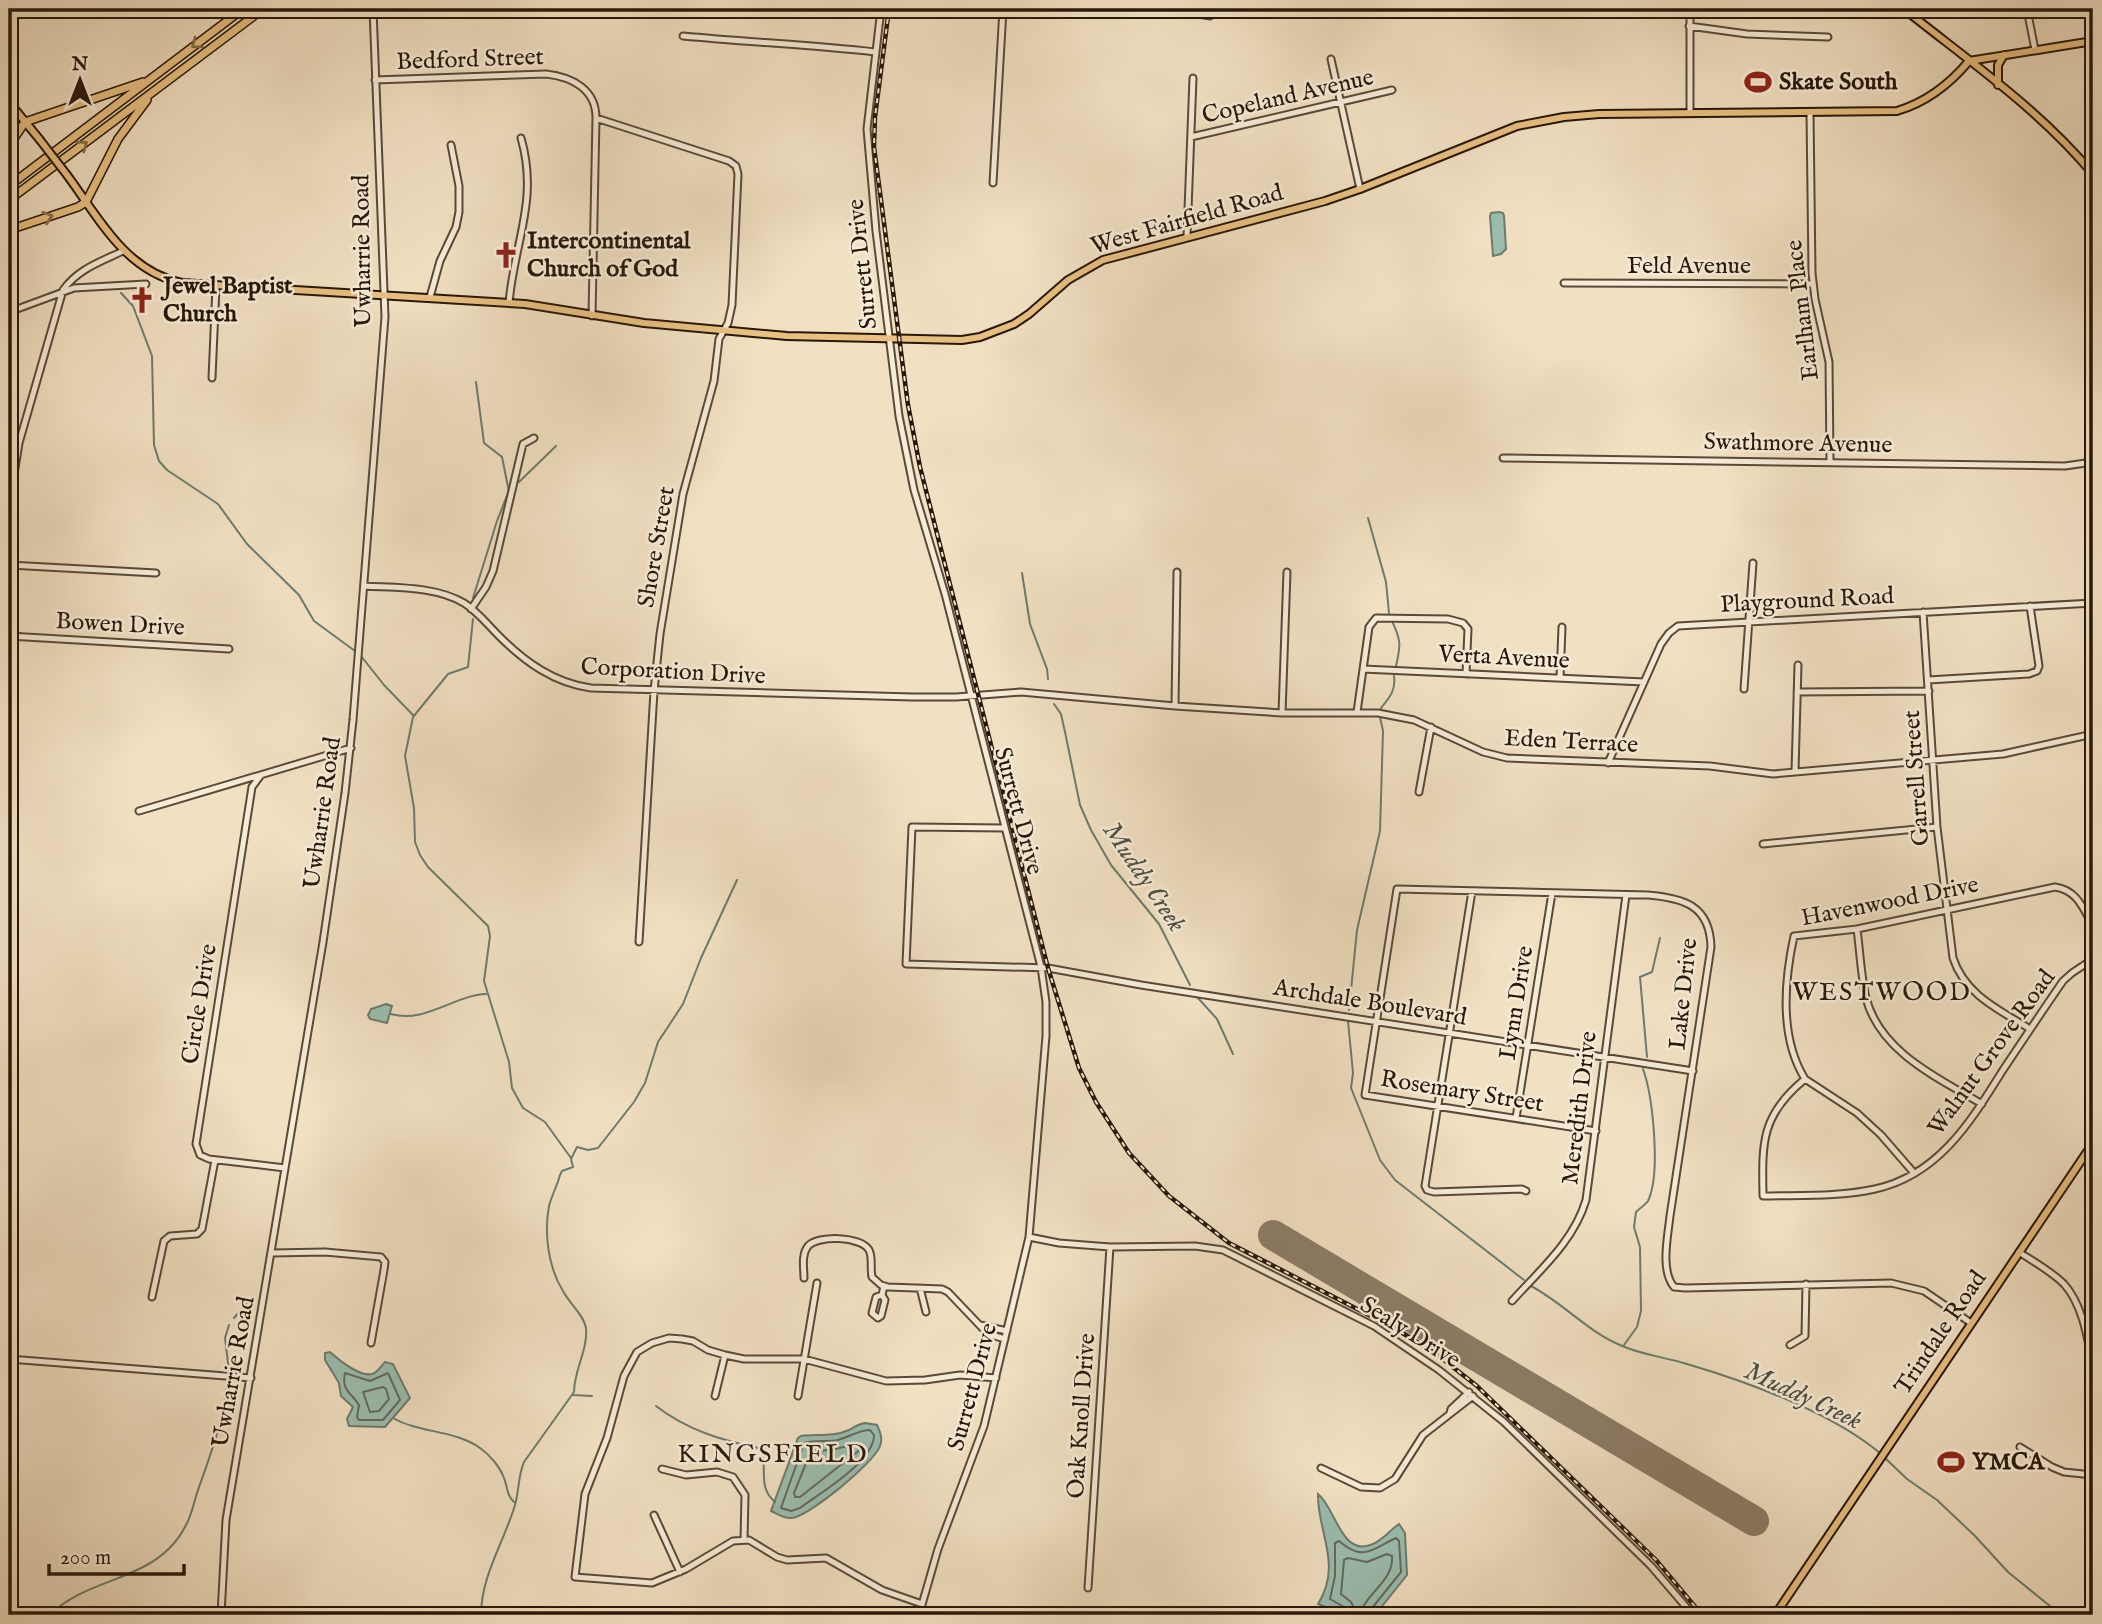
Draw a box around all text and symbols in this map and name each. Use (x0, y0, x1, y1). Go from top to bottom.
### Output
one-way arrow (191, 36, 204, 49)
street label: Bedford Street (396, 42, 544, 78)
north arrow (46, 46, 116, 116)
text: N (71, 53, 89, 77)
street label: Copeland Avenue (1199, 62, 1377, 132)
sports icon: Skate South (1743, 67, 1773, 97)
place label: Skate South (1779, 67, 1898, 98)
one-way arrow (75, 140, 88, 153)
street label: Uwharrie Road (346, 174, 380, 328)
street label: West Fairfield Road (1087, 178, 1287, 262)
street label: Surrett Drive (841, 197, 885, 331)
one-way arrow (41, 211, 54, 225)
place label: Intercontinental Church of God (527, 226, 691, 285)
street label: Earlham Place (1779, 238, 1827, 382)
church icon: Intercontinental Church of God (491, 240, 521, 270)
street label: Feld Avenue (1627, 251, 1751, 282)
place label: Jewel Baptist Church (160, 271, 293, 330)
church icon: Jewel Baptist Church (127, 285, 157, 315)
street label: Swathmore Avenue (1703, 427, 1893, 461)
street label: Shore Street (631, 484, 683, 610)
street label: Playground Road (1719, 581, 1895, 621)
street label: Bowen Drive (55, 606, 185, 644)
street label: Verta Avenue (1437, 639, 1570, 677)
street label: Corporation Drive (580, 652, 766, 692)
street label: Garrell Street (1897, 709, 1937, 847)
street label: Eden Terrace (1503, 723, 1639, 761)
street label: Uwharrie Road (297, 735, 349, 891)
street label: Surrett Drive (986, 744, 1050, 878)
water label: Muddy Creek (1095, 815, 1193, 939)
street label: Havenwood Drive (1799, 870, 1981, 934)
street label: Lake Drive (1663, 937, 1705, 1051)
street label: Circle Drive (175, 942, 225, 1066)
street label: Lynn Drive (1493, 944, 1541, 1062)
street label: Walnut Grove Road (1921, 963, 2063, 1142)
street label: Archdale Boulevard (1270, 972, 1469, 1034)
district label: WESTWOOD (1792, 976, 1972, 1009)
street label: Meredith Drive (1555, 1029, 1605, 1187)
street label: Rosemary Street (1378, 1064, 1546, 1120)
street label: Trindale Road (1888, 1265, 1994, 1401)
street label: Sealy Drive (1354, 1290, 1466, 1376)
street label: Uwharrie Road (205, 1294, 263, 1450)
street label: Surrett Drive (941, 1320, 1005, 1454)
street label: Oak Knoll Drive (1061, 1332, 1103, 1500)
water label: Muddy Creek (1739, 1354, 1868, 1438)
district label: KINGSFIELD (677, 1438, 869, 1471)
sports icon: YMCA (1936, 1447, 1966, 1477)
place label: YMCA (1972, 1447, 2046, 1478)
scale bar (49, 1533, 184, 1577)
text: 200 m (60, 1545, 111, 1572)

